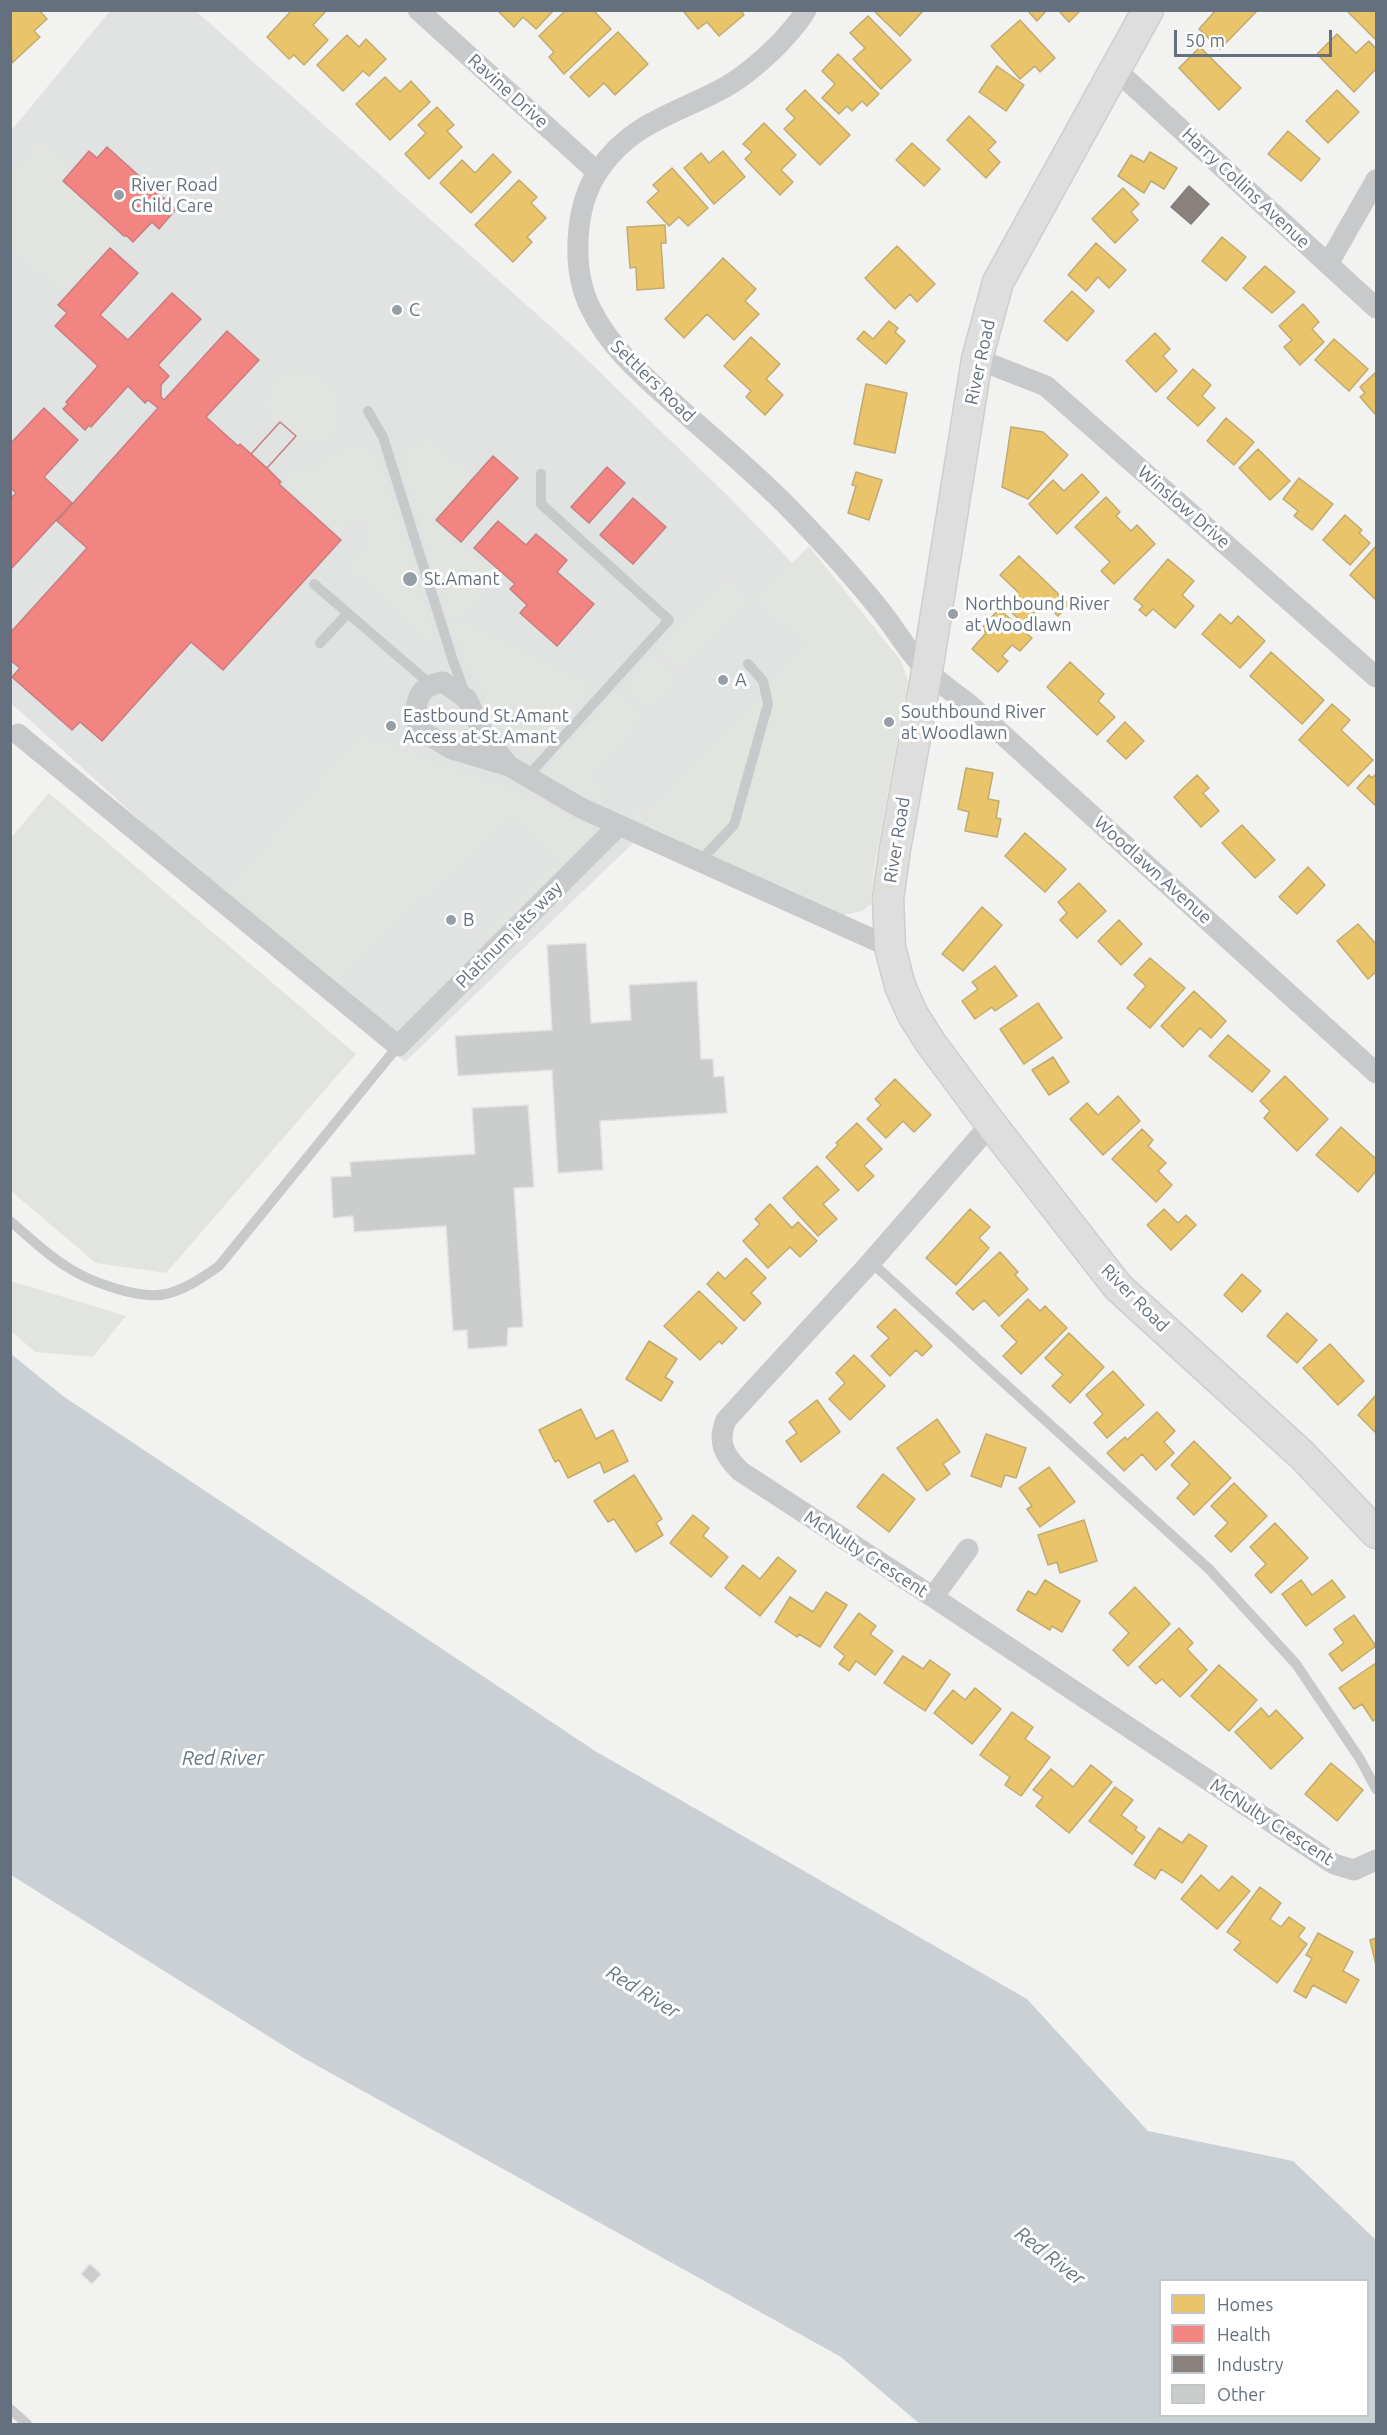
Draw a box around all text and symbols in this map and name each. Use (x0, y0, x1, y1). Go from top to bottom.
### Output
scale bar (1177, 18, 1334, 56)
text: 50 m (1185, 30, 1225, 50)
street label: Ravine Drive (463, 49, 553, 133)
street label: Harry Collins Avenue (1178, 123, 1314, 253)
place label: River Road Child Care (131, 174, 218, 216)
marker: River Road Child Care (112, 188, 126, 202)
place label: C (409, 299, 420, 321)
marker: C (390, 303, 404, 317)
street label: River Road (960, 317, 1000, 407)
street label: Settlers Road (607, 336, 699, 426)
street label: Winslow Drive (1133, 461, 1235, 553)
place label: St.Amant (424, 568, 499, 590)
marker: St.Amant (401, 570, 419, 588)
place label: Northbound River at Woodlawn (965, 593, 1110, 636)
marker: Northbound River at Woodlawn (946, 607, 960, 621)
place label: A (735, 669, 747, 691)
marker: A (716, 673, 730, 687)
place label: Southbound River at Woodlawn (901, 701, 1046, 744)
place label: Eastbound St.Amant Access at St.Amant (403, 705, 569, 748)
marker: Southbound River at Woodlawn (882, 715, 896, 729)
marker: Eastbound St.Amant Access at St.Amant (384, 719, 398, 733)
street label: River Road (880, 796, 914, 884)
street label: Woodlawn Avenue (1090, 811, 1216, 929)
street label: Platinum jets way (451, 877, 567, 993)
place label: B (463, 909, 474, 931)
marker: B (444, 913, 458, 927)
street label: River Road (1097, 1260, 1173, 1336)
street label: McNulty Crescent (800, 1506, 932, 1602)
water label: Red River (182, 1746, 264, 1770)
street label: McNulty Crescent (1206, 1774, 1338, 1870)
water label: Red River (602, 1960, 684, 2024)
water label: Red River (1010, 2221, 1090, 2291)
legend (1159, 2279, 1369, 2417)
text: Homes (1217, 2294, 1273, 2314)
text: Health (1217, 2324, 1271, 2344)
text: Industry (1217, 2354, 1283, 2374)
text: Other (1217, 2384, 1265, 2404)

